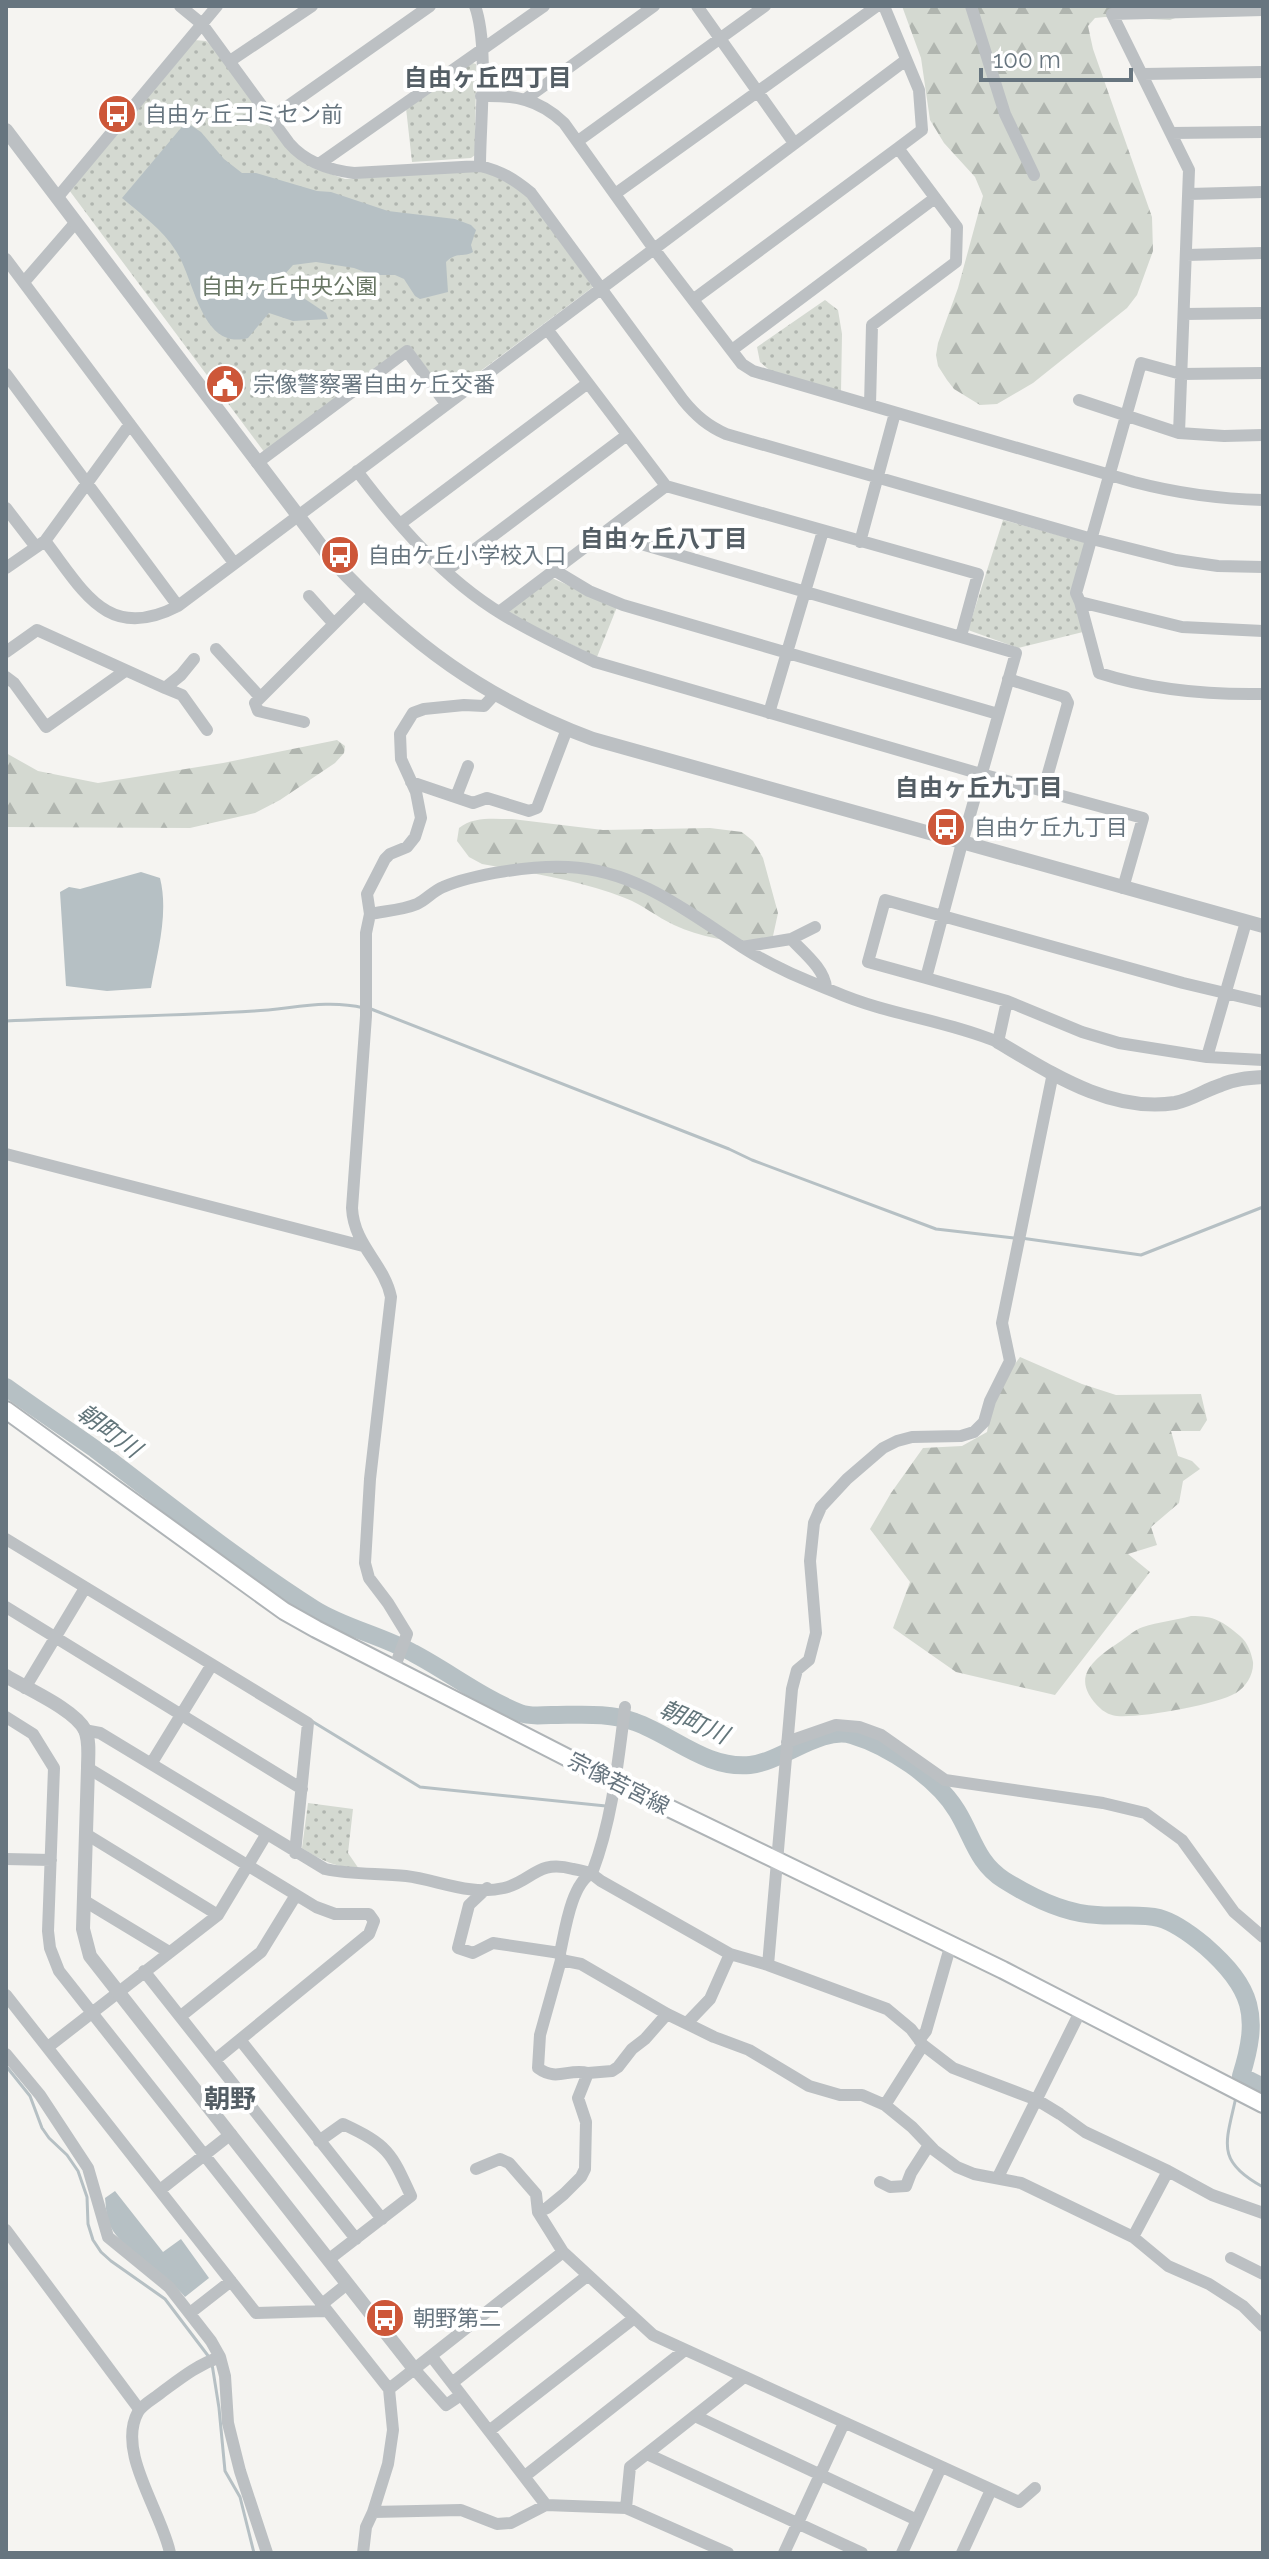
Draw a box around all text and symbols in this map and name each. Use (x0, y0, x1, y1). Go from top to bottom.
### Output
scale bar (981, 32, 1131, 82)
text: 100 m (993, 45, 1061, 74)
district label: 自由ヶ丘四丁目 (404, 63, 572, 92)
bus stop icon: 自由ヶ丘コミセン前 (96, 93, 138, 135)
place label: 自由ヶ丘コミセン前 (145, 101, 343, 127)
park label: 自由ヶ丘中央公園 (201, 273, 377, 299)
public building icon: 宗像警察署自由ヶ丘交番 (204, 363, 246, 405)
place label: 宗像警察署自由ヶ丘交番 (253, 371, 495, 397)
district label: 自由ヶ丘八丁目 (580, 524, 748, 553)
bus stop icon: 自由ケ丘小学校入口 (319, 534, 361, 576)
place label: 自由ケ丘小学校入口 (368, 542, 566, 568)
district label: 自由ヶ丘九丁目 (895, 773, 1063, 802)
bus stop icon: 自由ケ丘九丁目 (925, 806, 967, 848)
place label: 自由ケ丘九丁目 (974, 814, 1128, 840)
water label: 朝町川 (72, 1398, 149, 1465)
water label: 朝町川 (655, 1694, 736, 1751)
street label: 宗像若宮線 (564, 1746, 674, 1820)
district label: 朝野 (204, 2084, 256, 2114)
bus stop icon: 朝野第二 (364, 2297, 406, 2339)
place label: 朝野第二 (413, 2305, 501, 2331)

